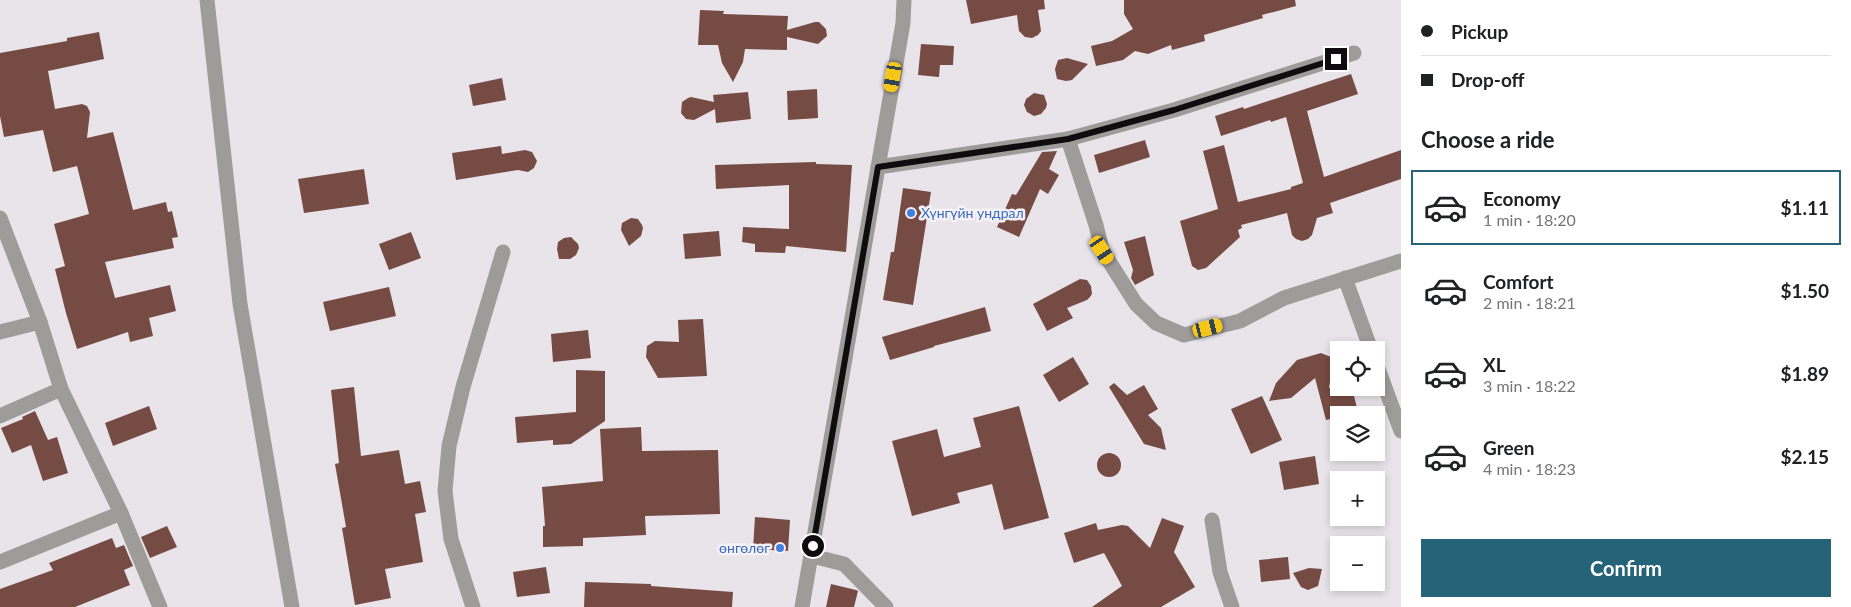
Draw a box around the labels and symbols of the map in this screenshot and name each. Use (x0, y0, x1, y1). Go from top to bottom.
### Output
route end (1325, 48, 1347, 70)
car (883, 61, 902, 93)
place label: Хүнгүйн ундрал (921, 204, 1024, 221)
marker: Хүнгүйн ундрал (905, 207, 917, 219)
car (1087, 233, 1116, 267)
car (1191, 317, 1224, 339)
route start (802, 535, 824, 557)
place label: өнгөлөг (719, 539, 770, 556)
marker: өнгөлөг (774, 542, 786, 554)

